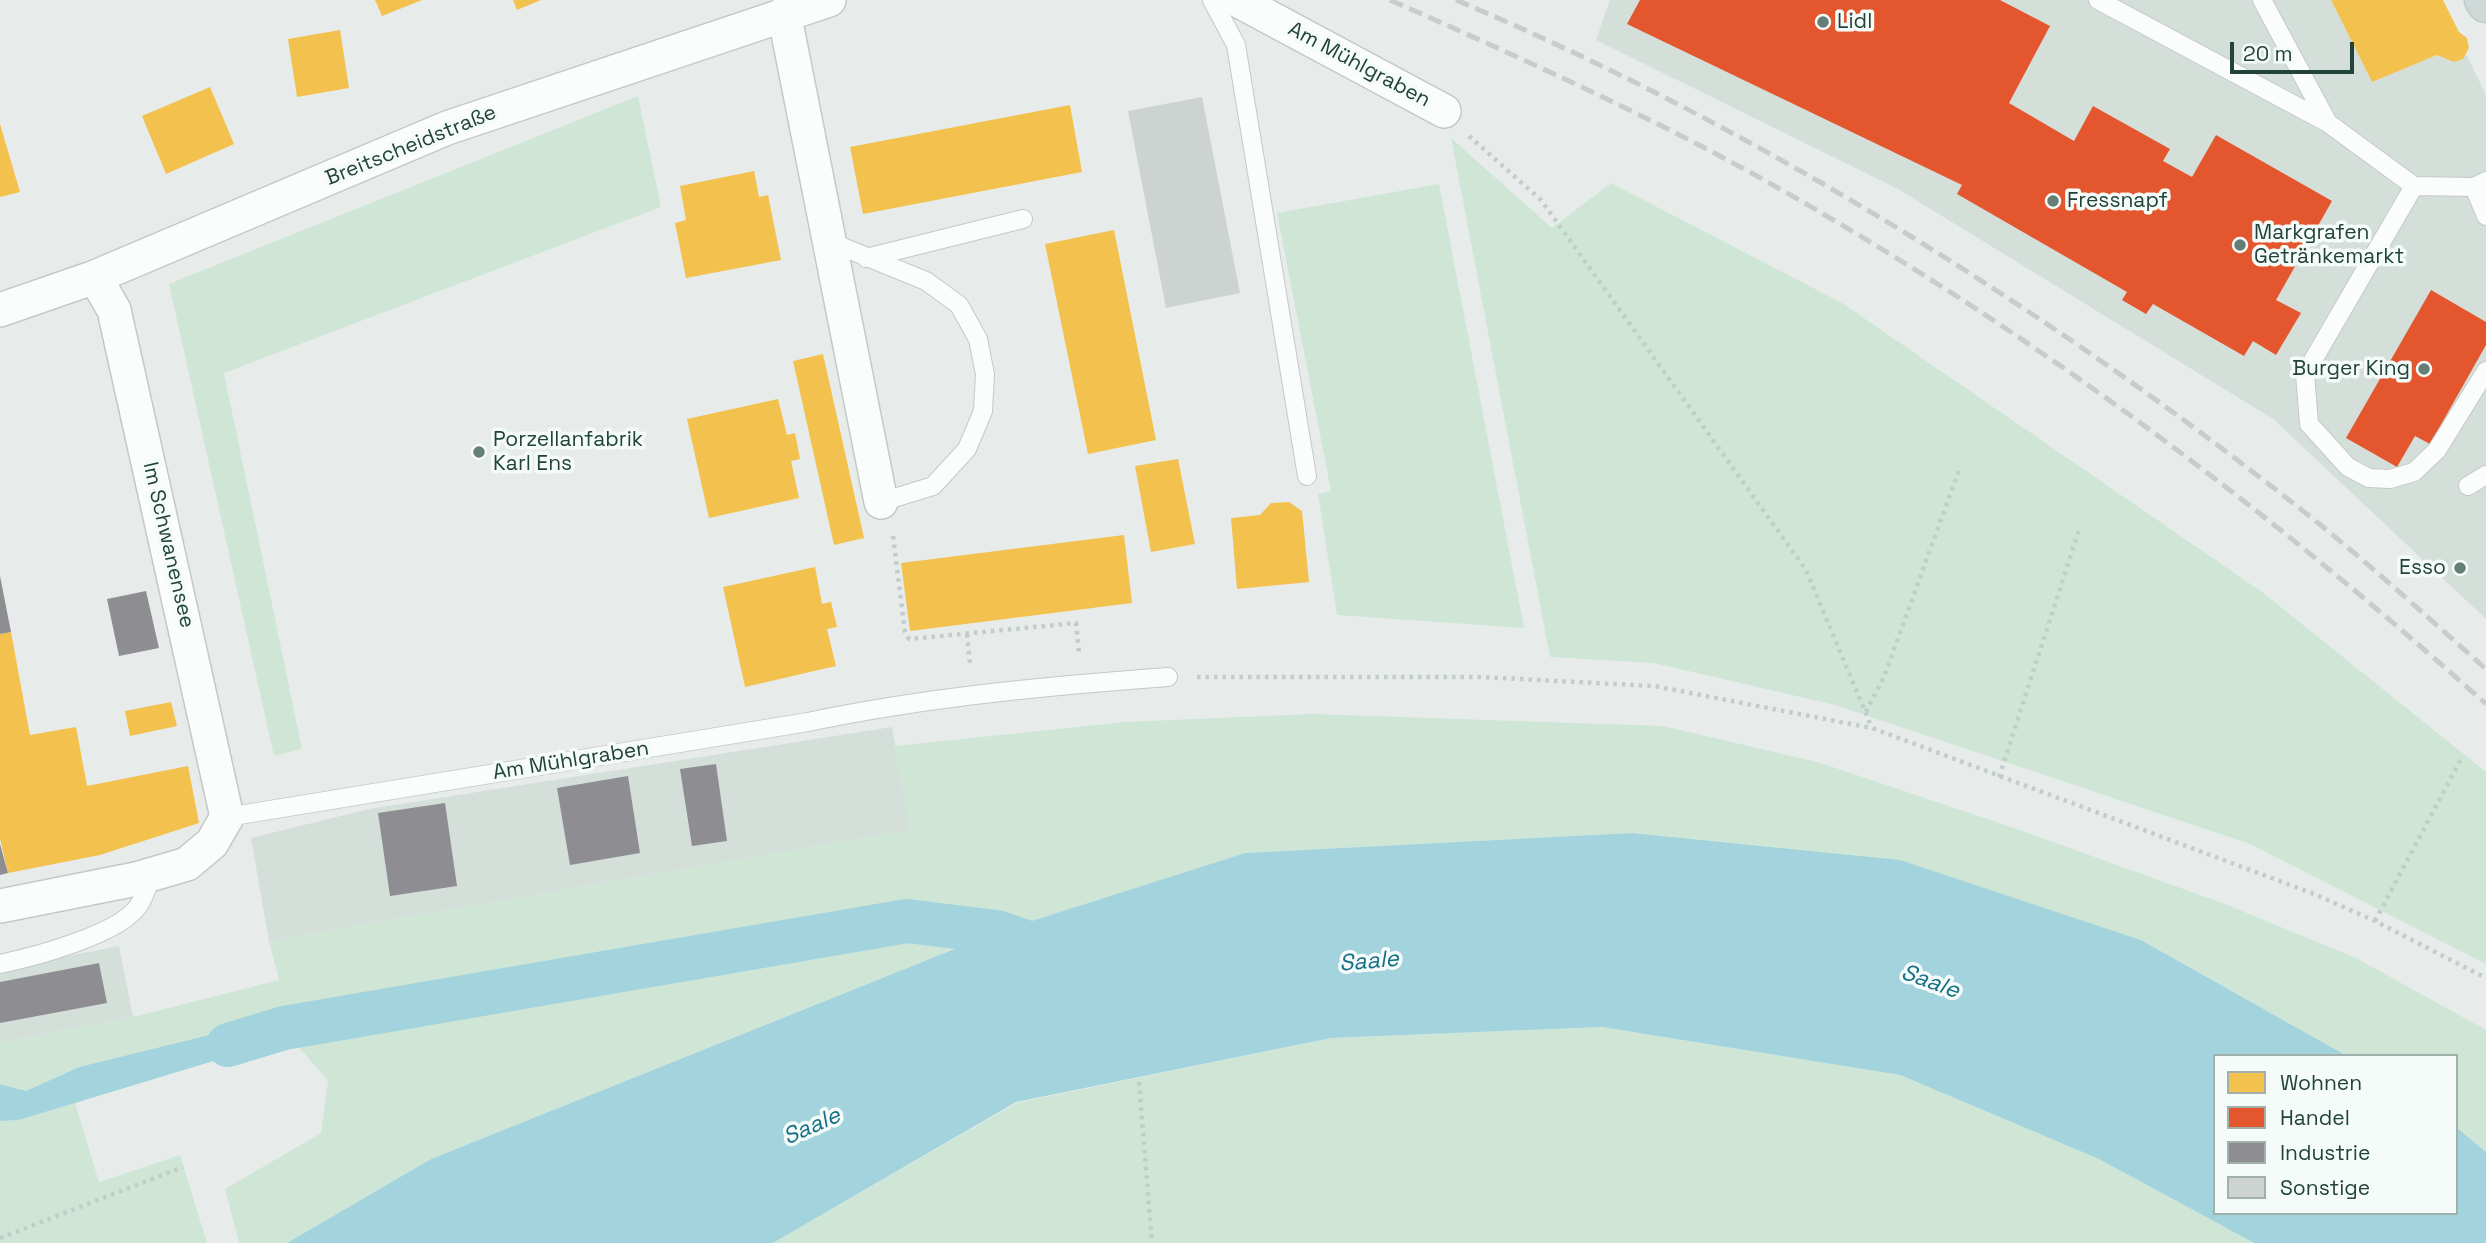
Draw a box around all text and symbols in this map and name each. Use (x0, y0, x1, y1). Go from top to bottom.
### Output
place label: Lidl (1837, 9, 1872, 35)
marker: Lidl (1815, 14, 1831, 30)
street label: Am Mühlgraben (1283, 17, 1435, 113)
scale bar (2234, 28, 2358, 72)
text: 20 m (2243, 40, 2293, 67)
street label: Breitscheidstraße (322, 100, 500, 192)
place label: Fressnapf (2067, 188, 2168, 214)
marker: Fressnapf (2045, 193, 2061, 209)
place label: Markgrafen Getränkemarkt (2254, 220, 2404, 270)
marker: Markgrafen Getränkemarkt (2232, 237, 2248, 253)
place label: Burger King (2292, 356, 2410, 382)
marker: Burger King (2416, 361, 2432, 377)
place label: Porzellanfabrik Karl Ens (493, 427, 643, 477)
marker: Porzellanfabrik Karl Ens (471, 444, 487, 460)
street label: Im Schwanensee (137, 460, 199, 630)
place label: Esso (2399, 555, 2446, 581)
marker: Esso (2452, 560, 2468, 576)
street label: Am Mühlgraben (491, 736, 651, 786)
water label: Saale (1338, 946, 1400, 978)
water label: Saale (1897, 959, 1963, 1005)
legend (2213, 1054, 2458, 1215)
text: Wohnen (2280, 1069, 2362, 1096)
water label: Saale (779, 1102, 845, 1152)
text: Handel (2280, 1104, 2350, 1131)
text: Industrie (2280, 1139, 2370, 1166)
text: Sonstige (2280, 1174, 2370, 1201)

